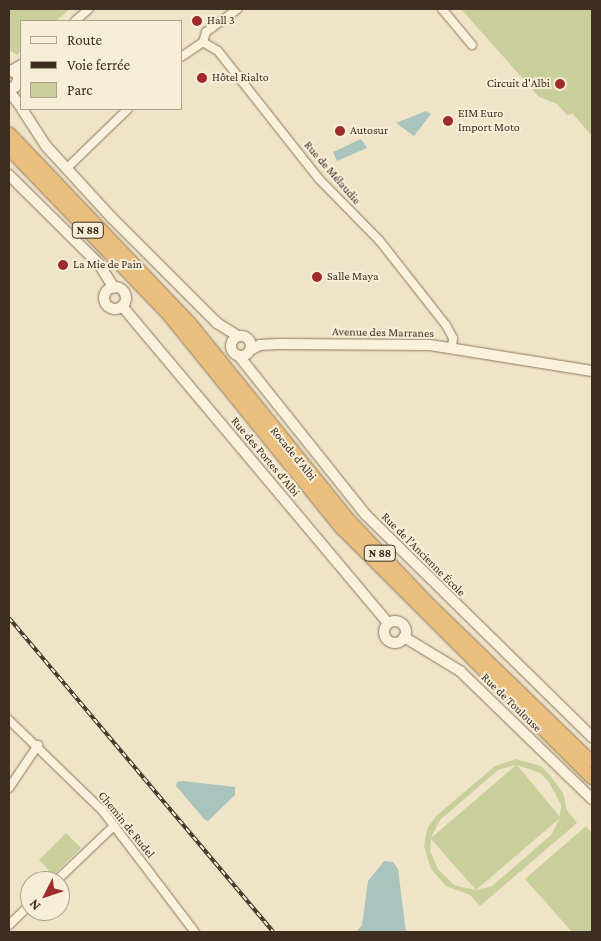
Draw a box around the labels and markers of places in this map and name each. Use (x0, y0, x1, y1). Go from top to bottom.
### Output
place label: Hall 3 (207, 14, 235, 28)
marker: Hall 3 (191, 15, 203, 27)
place label: Hôtel Rialto (212, 71, 269, 85)
marker: Hôtel Rialto (196, 72, 208, 84)
place label: Circuit d'Albi (487, 77, 550, 91)
marker: Circuit d'Albi (554, 78, 566, 90)
place label: EIM Euro Import Moto (458, 107, 520, 135)
marker: EIM Euro Import Moto (442, 115, 454, 127)
place label: Autosur (350, 124, 388, 138)
marker: Autosur (334, 125, 346, 137)
place label: La Mie de Pain (73, 258, 142, 272)
marker: La Mie de Pain (57, 259, 69, 271)
place label: Salle Maya (327, 270, 378, 284)
marker: Salle Maya (311, 271, 323, 283)

